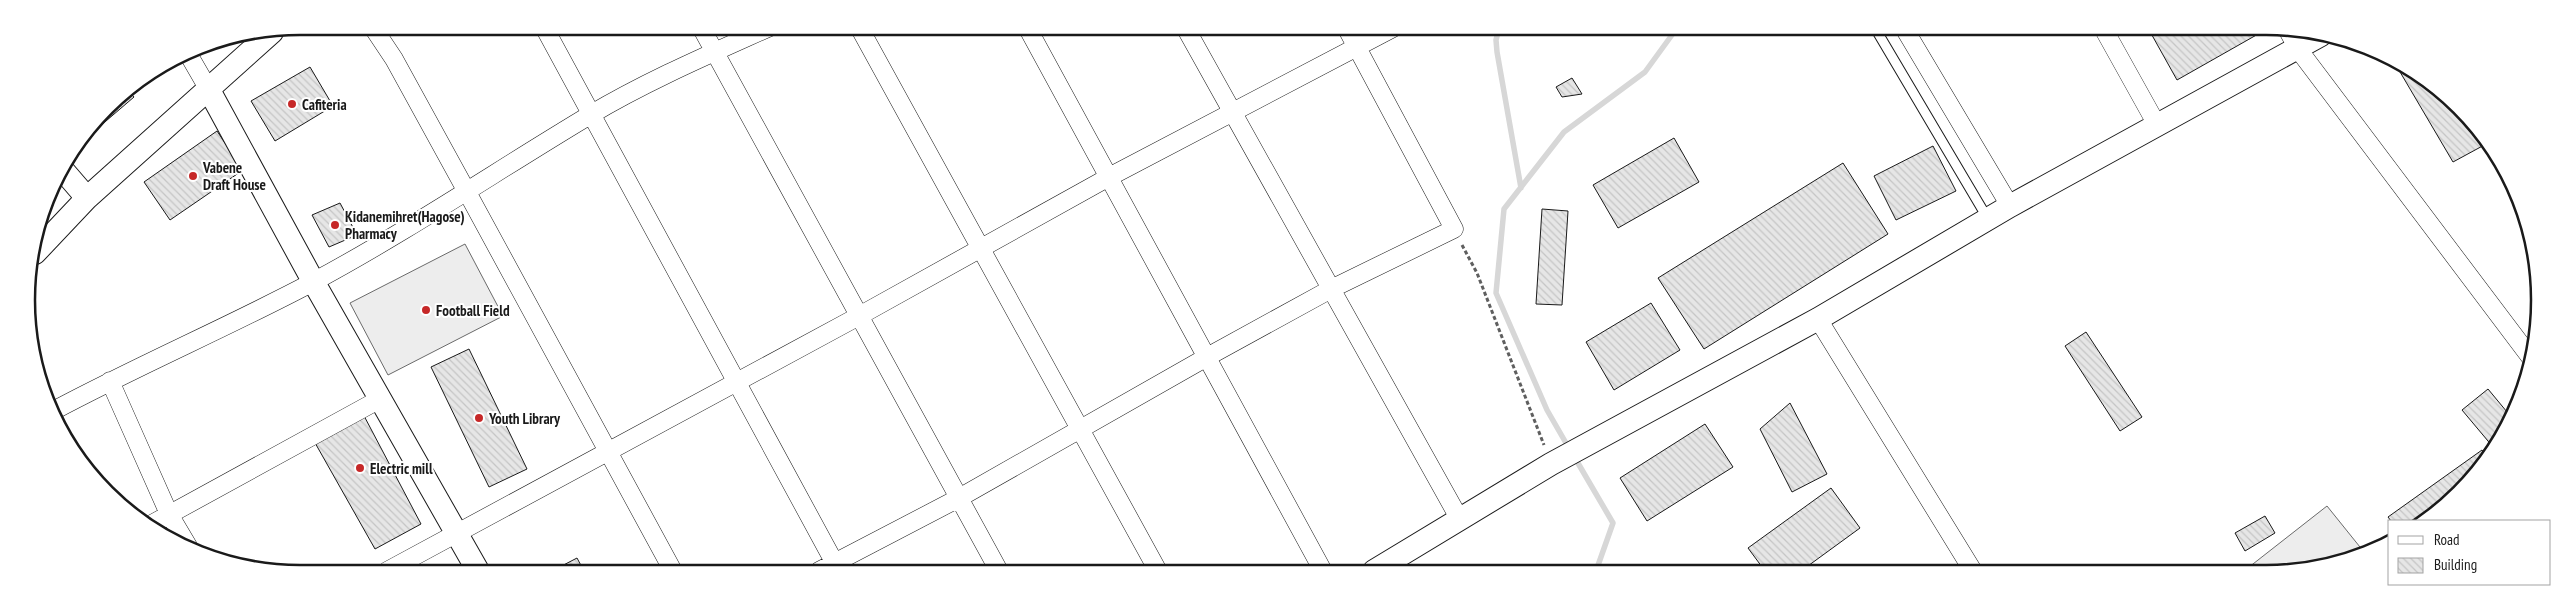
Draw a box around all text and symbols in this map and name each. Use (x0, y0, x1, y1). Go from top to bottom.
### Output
place label: Cafiteria (302, 95, 347, 114)
marker: Cafiteria (286, 98, 298, 110)
place label: Vabene Draft House (202, 158, 266, 194)
marker: Vabene Draft House (187, 170, 199, 182)
place label: Kidanemihret(Hagose) Pharmacy (345, 207, 465, 243)
marker: Kidanemihret(Hagose) Pharmacy (329, 219, 341, 231)
place label: Football Field (436, 301, 510, 320)
marker: Football Field (420, 304, 432, 316)
place label: Youth Library (488, 409, 561, 428)
marker: Youth Library (473, 412, 485, 424)
place label: Electric mill (370, 459, 433, 478)
marker: Electric mill (354, 462, 366, 474)
legend (2388, 520, 2551, 585)
text: Road (2434, 530, 2460, 549)
text: Building (2434, 555, 2477, 574)

